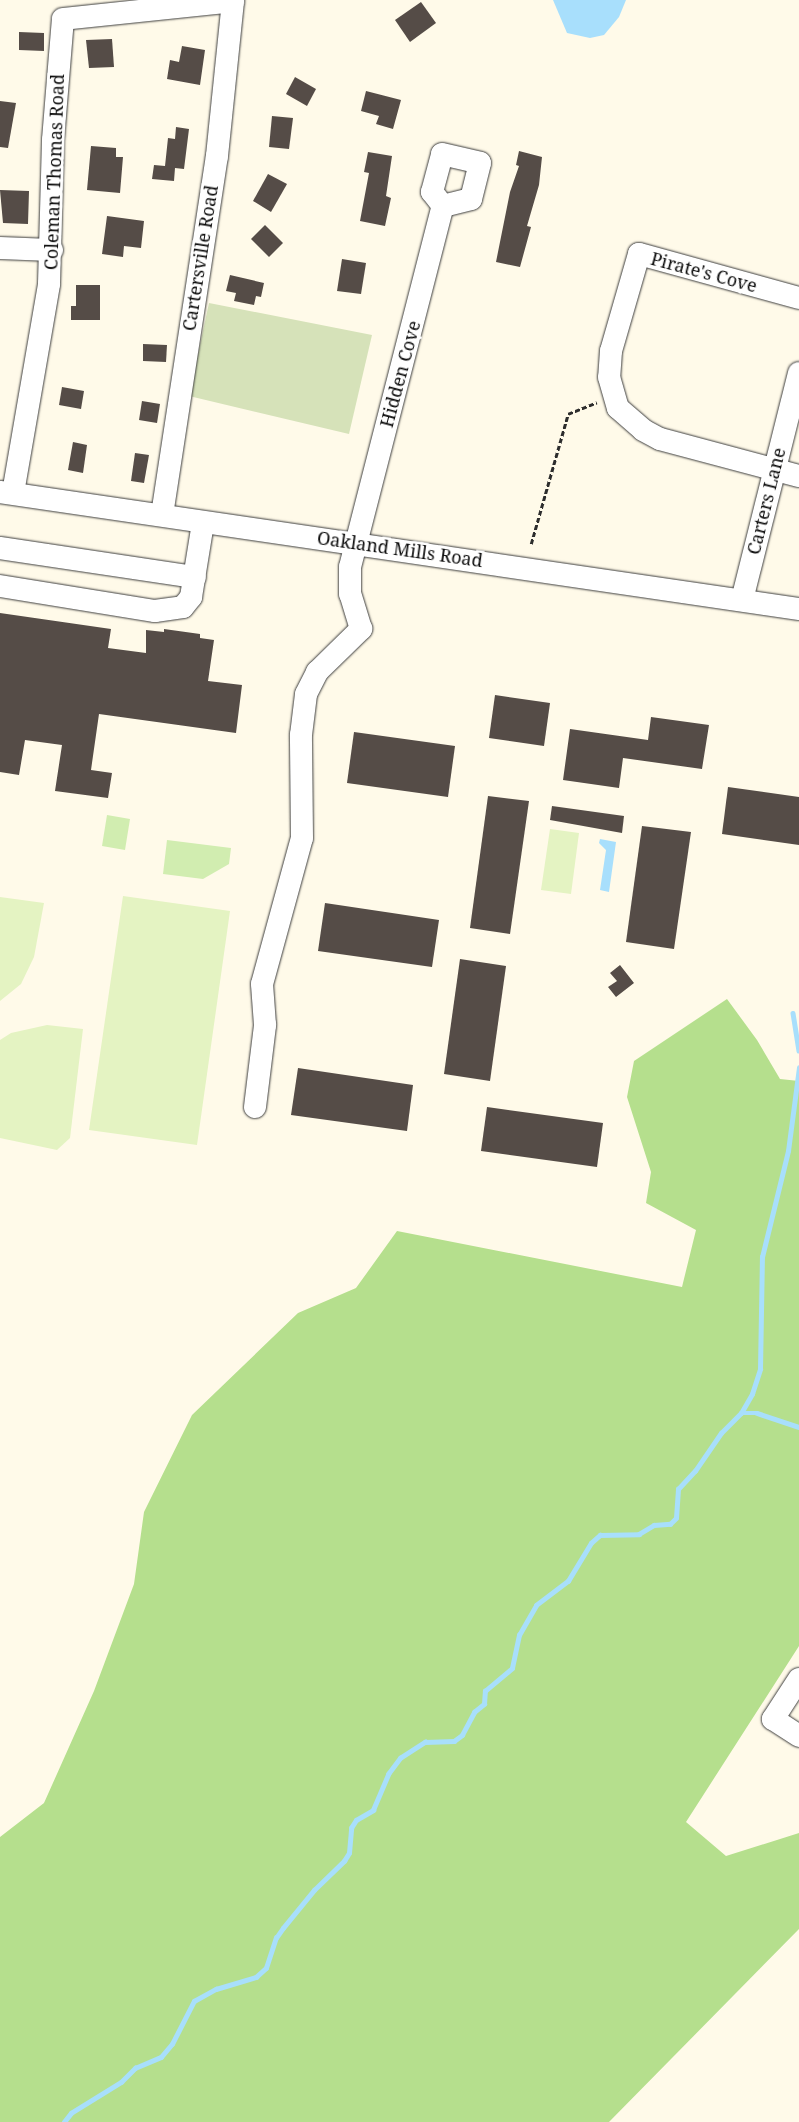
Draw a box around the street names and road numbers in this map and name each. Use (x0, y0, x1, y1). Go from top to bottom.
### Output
street label: Coleman Thomas Road (40, 74, 68, 270)
street label: Cartersville Road (178, 184, 222, 332)
street label: Pirate's Cove (649, 247, 759, 297)
street label: Hidden Cove (375, 318, 425, 430)
street label: Carters Lane (742, 445, 790, 557)
street label: Oakland Mills Road (316, 527, 484, 571)

